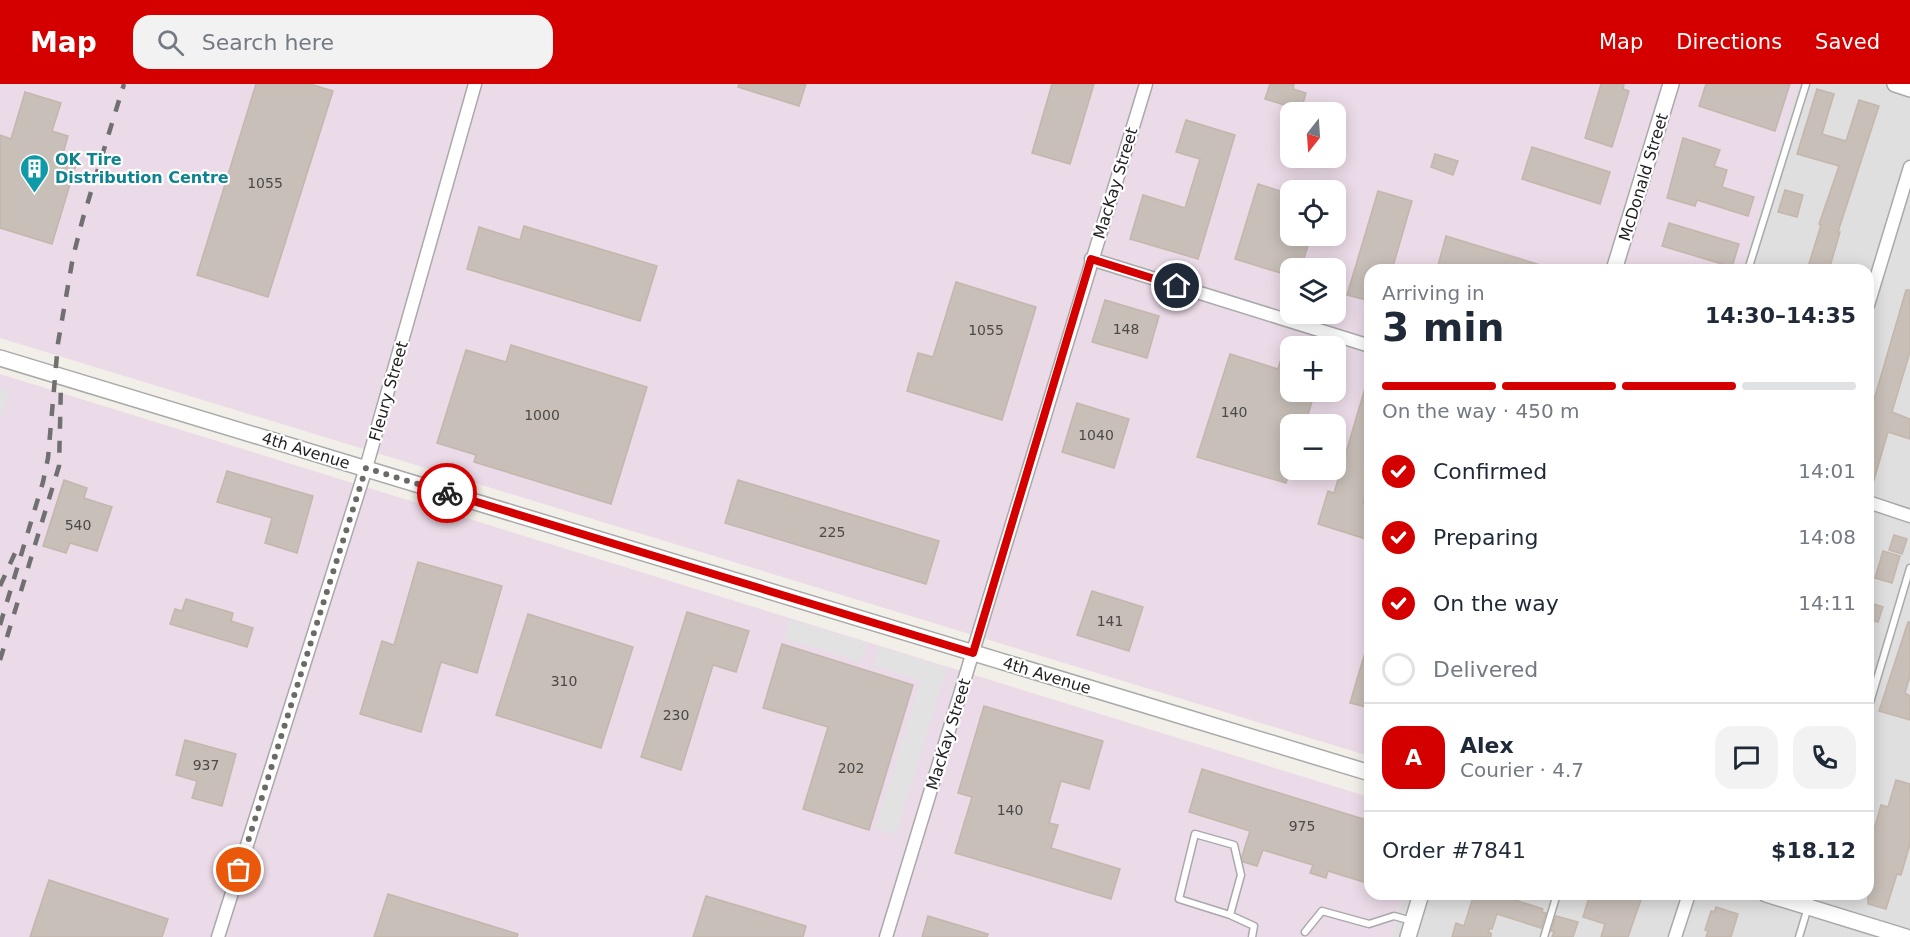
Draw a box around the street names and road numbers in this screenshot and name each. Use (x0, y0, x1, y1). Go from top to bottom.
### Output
street label: McDonald Street (1615, 111, 1672, 244)
street label: MacKay Street (1089, 125, 1141, 241)
street label: Fleury Street (365, 339, 412, 443)
street label: 4th Avenue (260, 428, 352, 473)
street label: 4th Avenue (1001, 653, 1093, 698)
street label: MacKay Street (922, 676, 974, 792)

